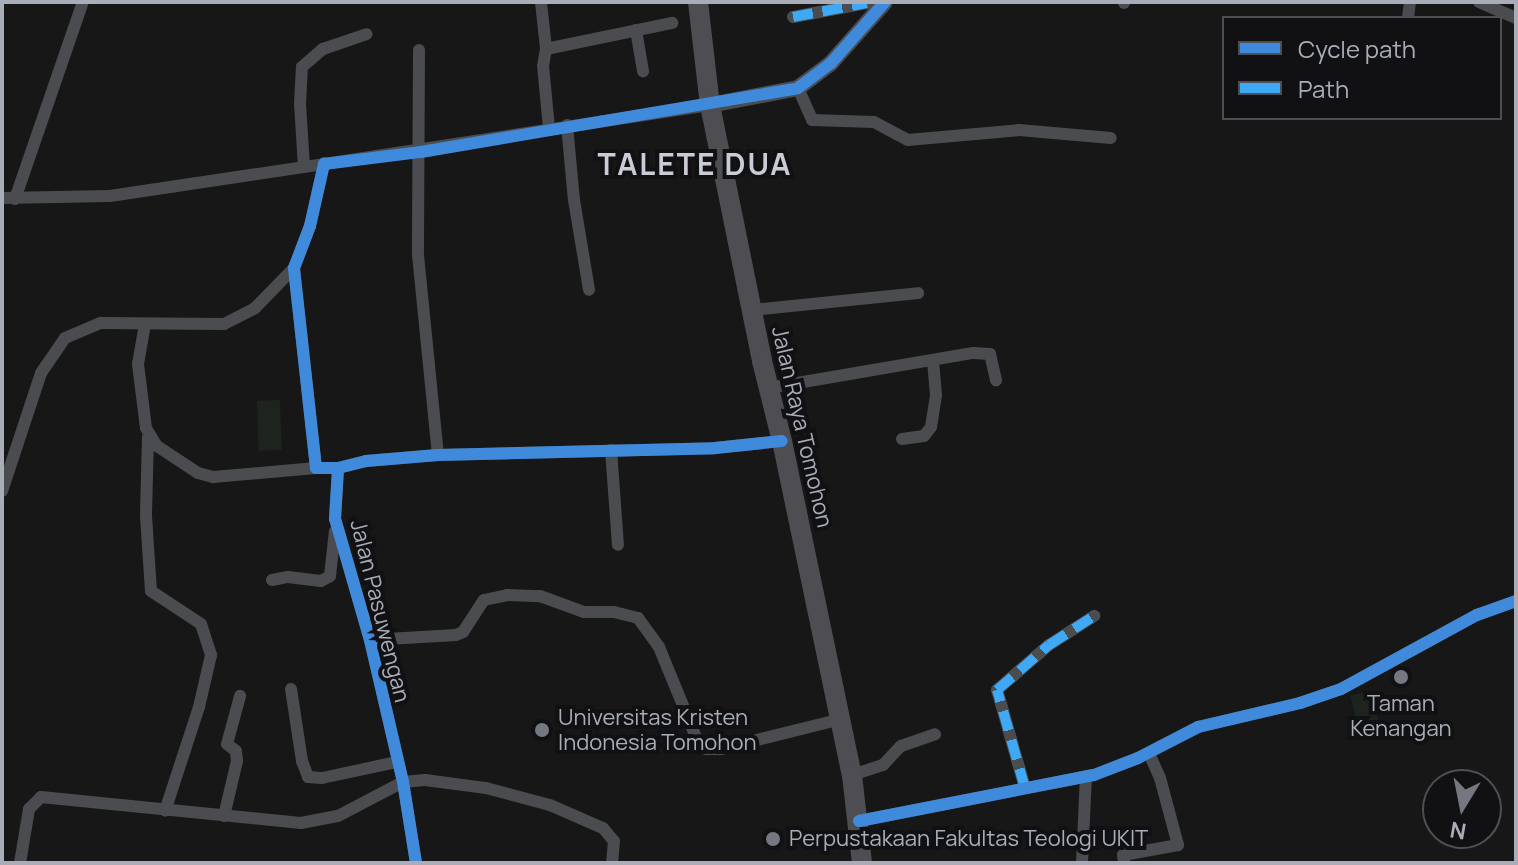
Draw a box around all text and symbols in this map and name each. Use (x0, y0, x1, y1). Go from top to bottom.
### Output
legend (1222, 16, 1502, 120)
text: Cycle path (1298, 32, 1416, 65)
text: Path (1298, 72, 1349, 105)
district label: TALETE DUA (598, 146, 792, 182)
street label: Jalan Raya Tomohon (766, 324, 838, 530)
street label: Jalan Pasuwengan (345, 517, 415, 705)
marker: Taman Kenangan (1392, 668, 1410, 686)
place label: Taman Kenangan (1350, 690, 1452, 742)
place label: Universitas Kristen Indonesia Tomohon (558, 704, 756, 756)
marker: Universitas Kristen Indonesia Tomohon (533, 721, 551, 739)
north arrow (1422, 769, 1502, 849)
text: N (1448, 815, 1469, 847)
place label: Perpustakaan Fakultas Teologi UKIT (789, 826, 1148, 852)
marker: Perpustakaan Fakultas Teologi UKIT (764, 830, 782, 848)

